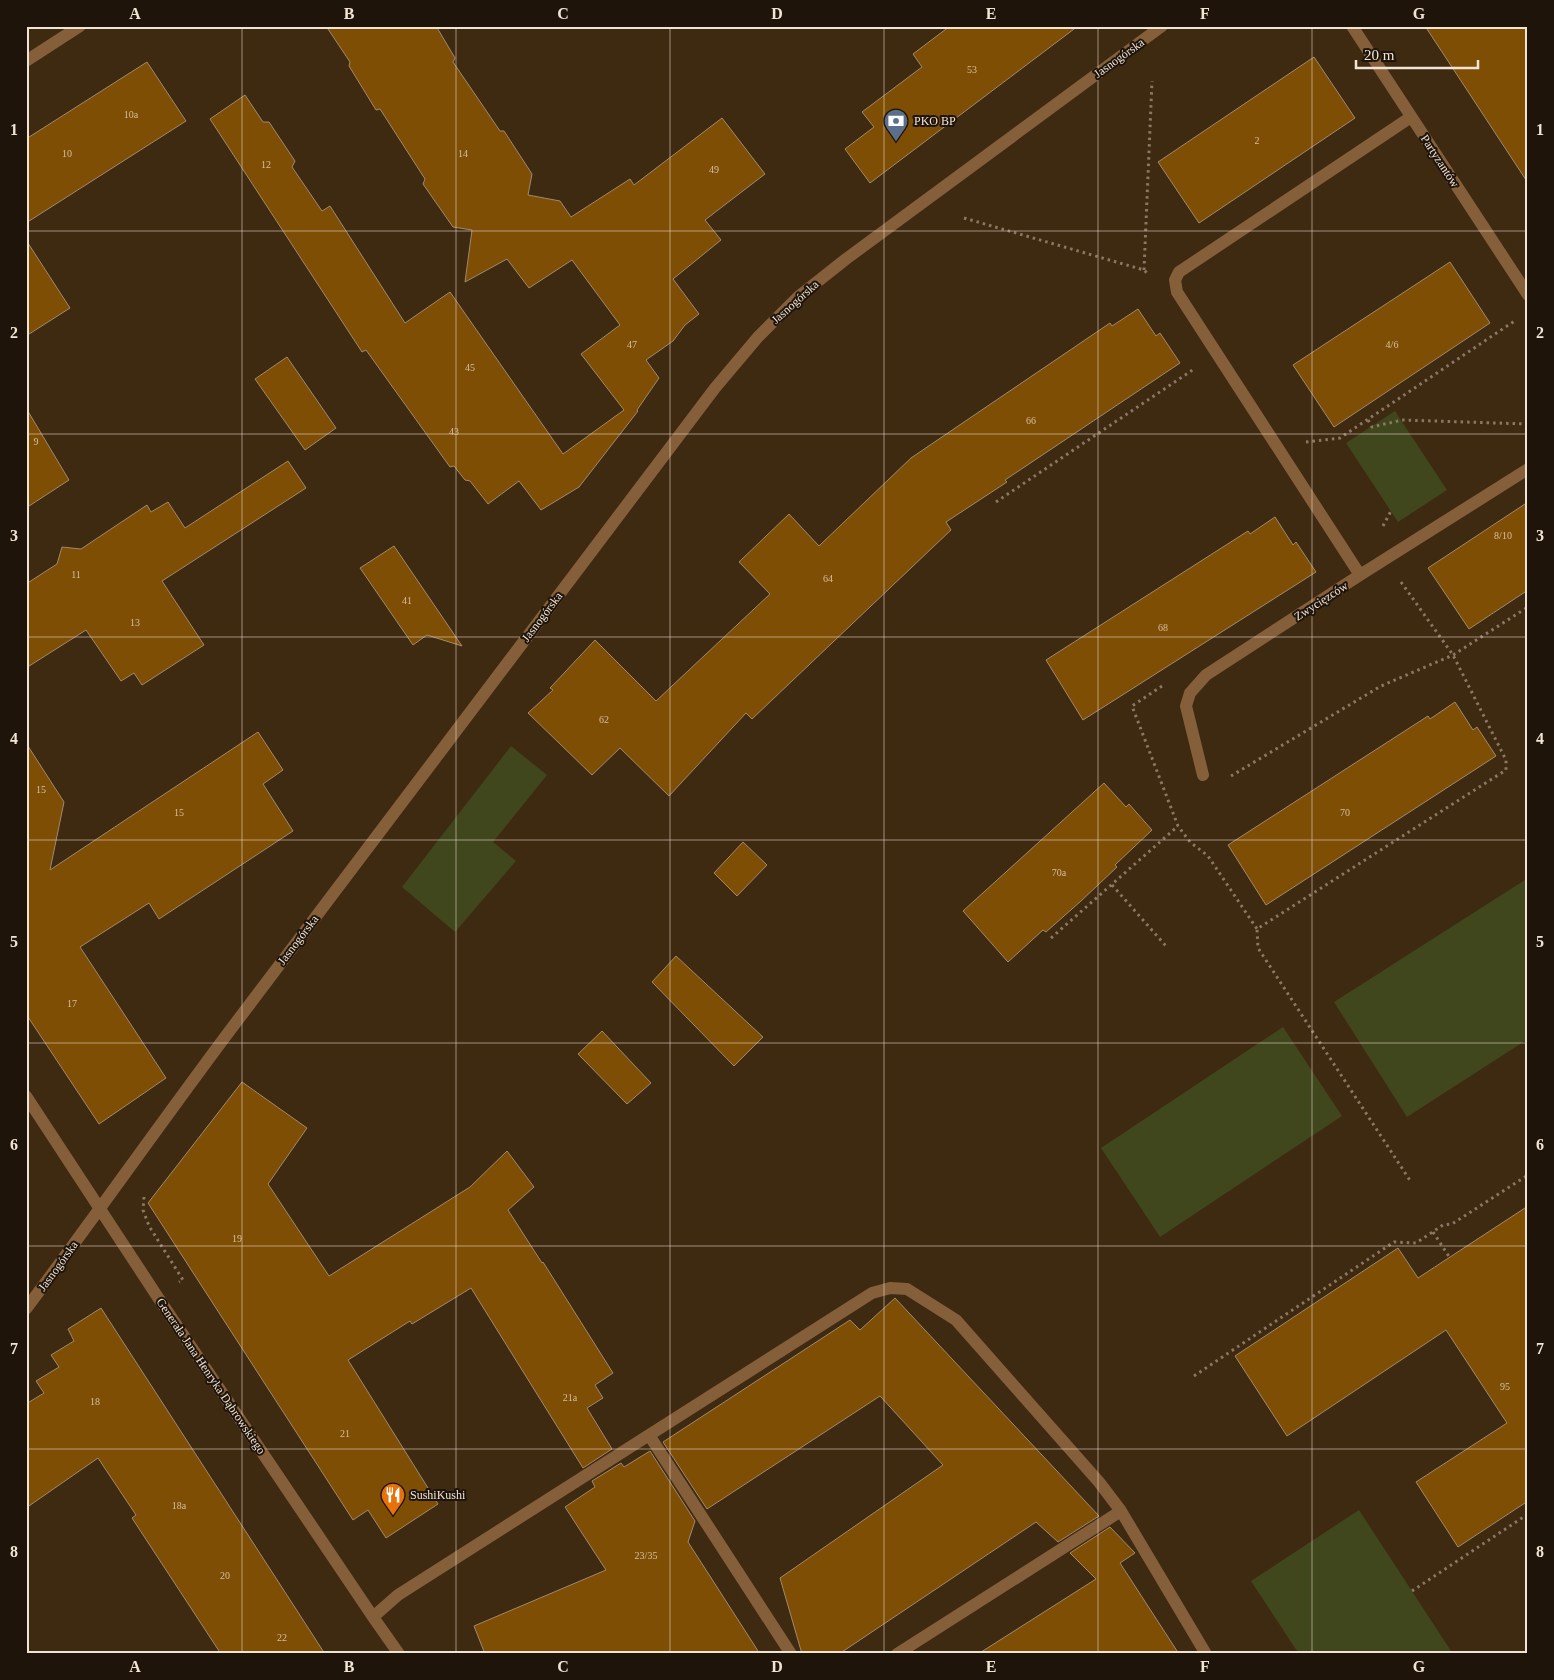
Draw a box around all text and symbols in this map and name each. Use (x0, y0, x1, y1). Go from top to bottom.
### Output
text: A (129, 5, 141, 22)
text: B (344, 5, 355, 22)
text: C (557, 5, 569, 22)
text: D (771, 5, 783, 22)
text: E (986, 5, 996, 22)
text: F (1200, 5, 1210, 22)
text: G (1413, 5, 1426, 22)
street label: Jasnogórska (1091, 35, 1147, 81)
scale bar (1356, 38, 1479, 70)
text: 20 m (1364, 47, 1395, 63)
house number: 53 (967, 64, 977, 75)
bank icon: PKO BP (883, 108, 909, 142)
house number: 10a (124, 109, 139, 120)
place label: PKO BP (914, 114, 956, 128)
text: 1 (10, 121, 18, 138)
text: 1 (1536, 121, 1544, 138)
street label: Partyzantów (1418, 132, 1462, 190)
house number: 2 (1255, 135, 1260, 146)
house number: 10 (62, 148, 72, 159)
house number: 14 (458, 148, 468, 159)
house number: 12 (261, 159, 271, 170)
house number: 49 (709, 164, 719, 175)
street label: Jasnogórska (769, 277, 822, 327)
text: 2 (10, 324, 18, 341)
text: 2 (1536, 324, 1544, 341)
house number: 47 (627, 339, 637, 350)
house number: 4/6 (1386, 339, 1398, 350)
house number: 45 (465, 362, 475, 373)
house number: 66 (1026, 415, 1036, 426)
house number: 43 (449, 426, 459, 437)
house number: 9 (34, 436, 39, 447)
text: 3 (10, 527, 18, 544)
text: 3 (1536, 527, 1544, 544)
house number: 8/10 (1494, 530, 1512, 541)
house number: 11 (71, 569, 81, 580)
house number: 64 (823, 573, 833, 584)
street label: Zwycięzców (1291, 578, 1351, 624)
street label: Jasnogórska (519, 589, 566, 645)
house number: 41 (402, 595, 412, 606)
house number: 13 (130, 617, 140, 628)
house number: 68 (1158, 622, 1168, 633)
house number: 62 (599, 714, 609, 725)
text: 4 (10, 730, 18, 747)
text: 4 (1536, 730, 1544, 747)
house number: 15 (36, 784, 46, 795)
house number: 15 (174, 807, 184, 818)
house number: 70 (1340, 807, 1350, 818)
house number: 70a (1052, 867, 1067, 878)
street label: Jasnogórska (275, 912, 322, 968)
text: 5 (10, 933, 18, 950)
text: 5 (1536, 933, 1544, 950)
house number: 17 (67, 998, 77, 1009)
text: 6 (10, 1136, 18, 1153)
text: 6 (1536, 1136, 1544, 1153)
house number: 19 (232, 1233, 242, 1244)
street label: Jasnogórska (35, 1238, 81, 1294)
street label: Generała Jana Henryka Dąbrowskiego (153, 1295, 269, 1457)
text: 7 (10, 1340, 18, 1357)
text: 7 (1536, 1340, 1544, 1357)
house number: 95 (1500, 1381, 1510, 1392)
house number: 21a (563, 1392, 578, 1403)
house number: 18 (90, 1396, 100, 1407)
house number: 21 (340, 1428, 350, 1439)
restaurant icon: SushiKushi (380, 1482, 406, 1516)
place label: SushiKushi (410, 1488, 466, 1502)
house number: 18a (172, 1500, 187, 1511)
text: 8 (10, 1543, 18, 1560)
text: 8 (1536, 1543, 1544, 1560)
house number: 23/35 (635, 1550, 657, 1561)
house number: 20 (220, 1570, 230, 1581)
house number: 22 (277, 1632, 287, 1643)
text: A (129, 1658, 141, 1675)
text: B (344, 1658, 355, 1675)
text: C (557, 1658, 569, 1675)
text: D (771, 1658, 783, 1675)
text: E (986, 1658, 996, 1675)
text: F (1200, 1658, 1210, 1675)
text: G (1413, 1658, 1426, 1675)

